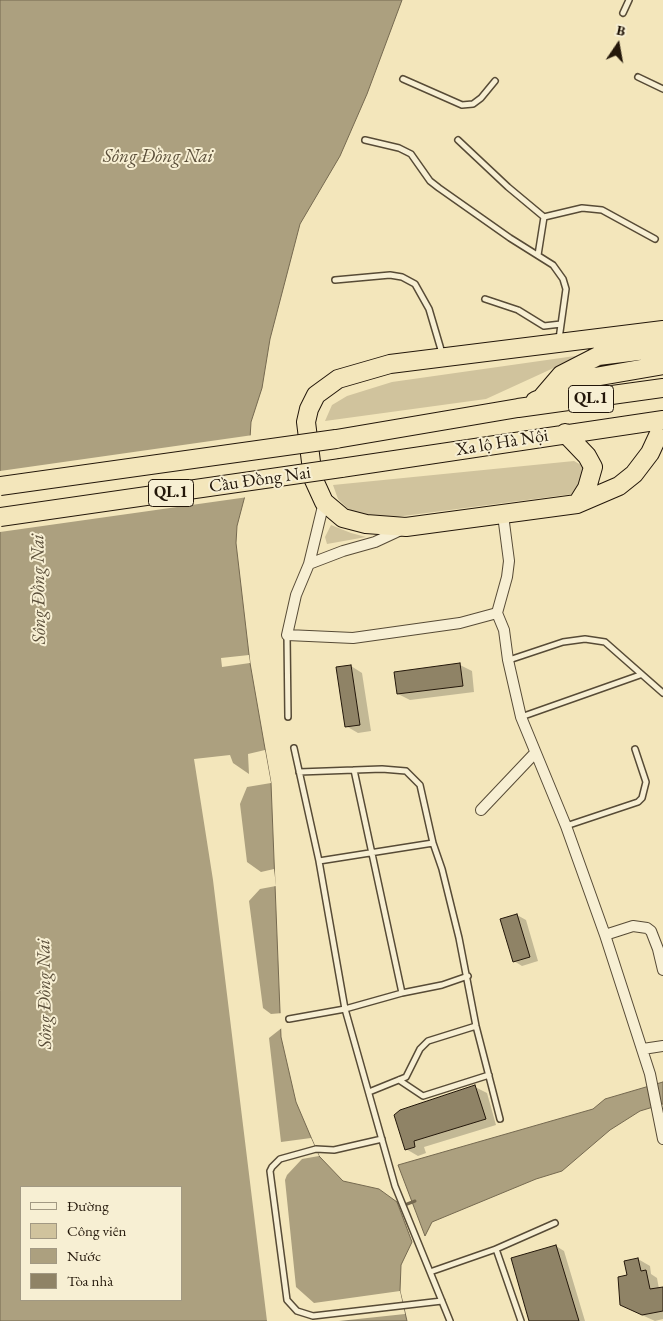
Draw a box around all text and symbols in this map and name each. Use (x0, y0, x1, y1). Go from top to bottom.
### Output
north arrow (593, 20, 643, 70)
text: B (615, 21, 627, 40)
water label: Sông Đồng Nai (103, 146, 213, 168)
road number: QL.1 (568, 386, 614, 412)
street label: Xa lộ Hà Nội (454, 425, 550, 461)
street label: Cầu Đồng Nai (208, 462, 312, 498)
road number: QL.1 (148, 479, 194, 506)
water label: Sông Đồng Nai (27, 534, 51, 644)
water label: Sông Đồng Nai (33, 939, 57, 1049)
legend (20, 1186, 182, 1301)
text: Đường (67, 1196, 109, 1215)
text: Công viên (67, 1221, 127, 1240)
text: Nước (67, 1246, 101, 1265)
text: Tòa nhà (67, 1271, 113, 1290)

